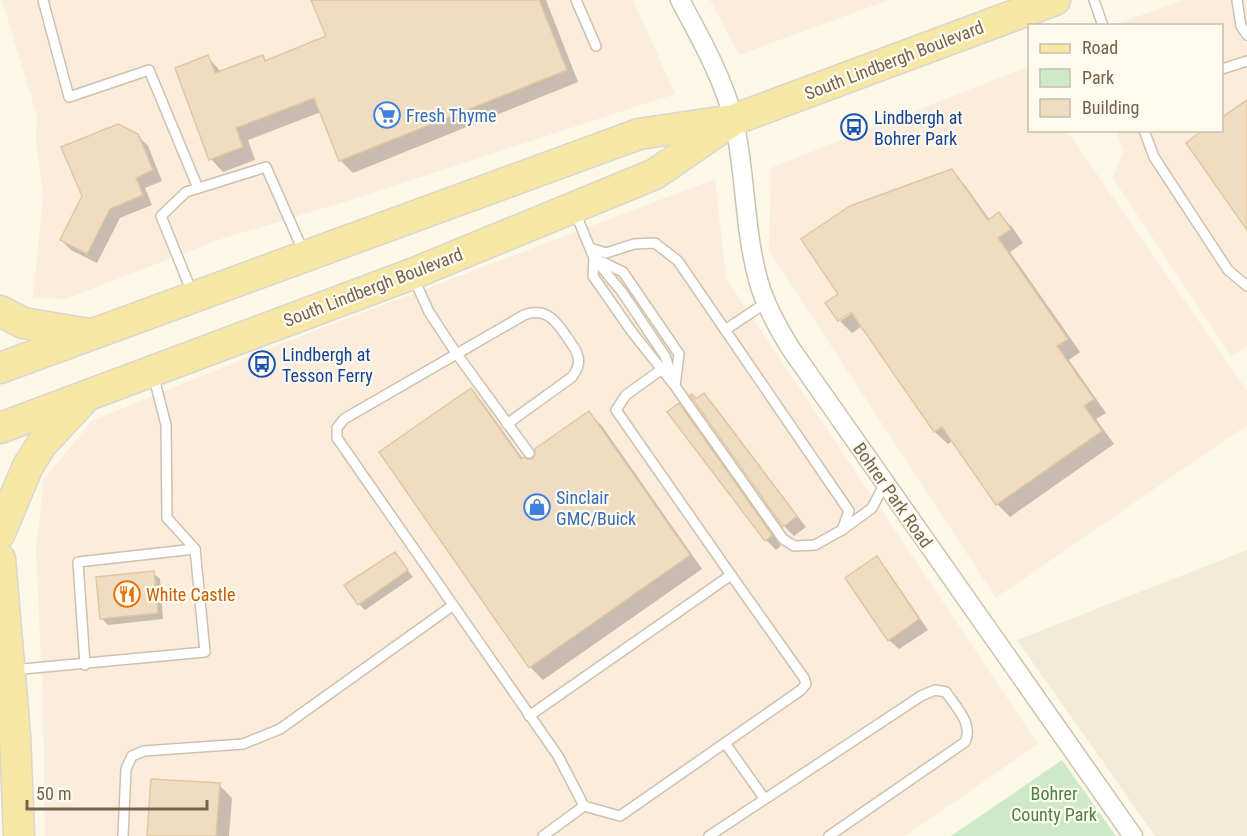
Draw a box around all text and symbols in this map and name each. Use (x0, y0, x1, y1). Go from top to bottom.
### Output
street label: South Lindbergh Boulevard (801, 16, 987, 104)
legend (1028, 24, 1223, 132)
text: Road (1082, 37, 1118, 58)
text: Park (1082, 67, 1114, 88)
text: Building (1082, 97, 1139, 118)
supermarket icon: Fresh Thyme (372, 100, 402, 130)
place label: Fresh Thyme (406, 105, 496, 126)
place label: Lindbergh at Bohrer Park (874, 107, 963, 149)
bus stop icon: Lindbergh at Bohrer Park (839, 112, 869, 142)
street label: South Lindbergh Boulevard (280, 243, 466, 331)
place label: Lindbergh at Tesson Ferry (282, 344, 373, 386)
bus stop icon: Lindbergh at Tesson Ferry (247, 349, 277, 379)
street label: Bohrer Park Road (849, 438, 937, 552)
place label: Sinclair GMC/Buick (556, 487, 636, 529)
shop icon: Sinclair GMC/Buick (522, 492, 552, 522)
restaurant icon: White Castle (112, 579, 142, 609)
place label: White Castle (146, 584, 235, 605)
scale bar (27, 773, 207, 811)
text: 50 m (36, 783, 71, 804)
park label: Bohrer County Park (1011, 783, 1097, 825)

